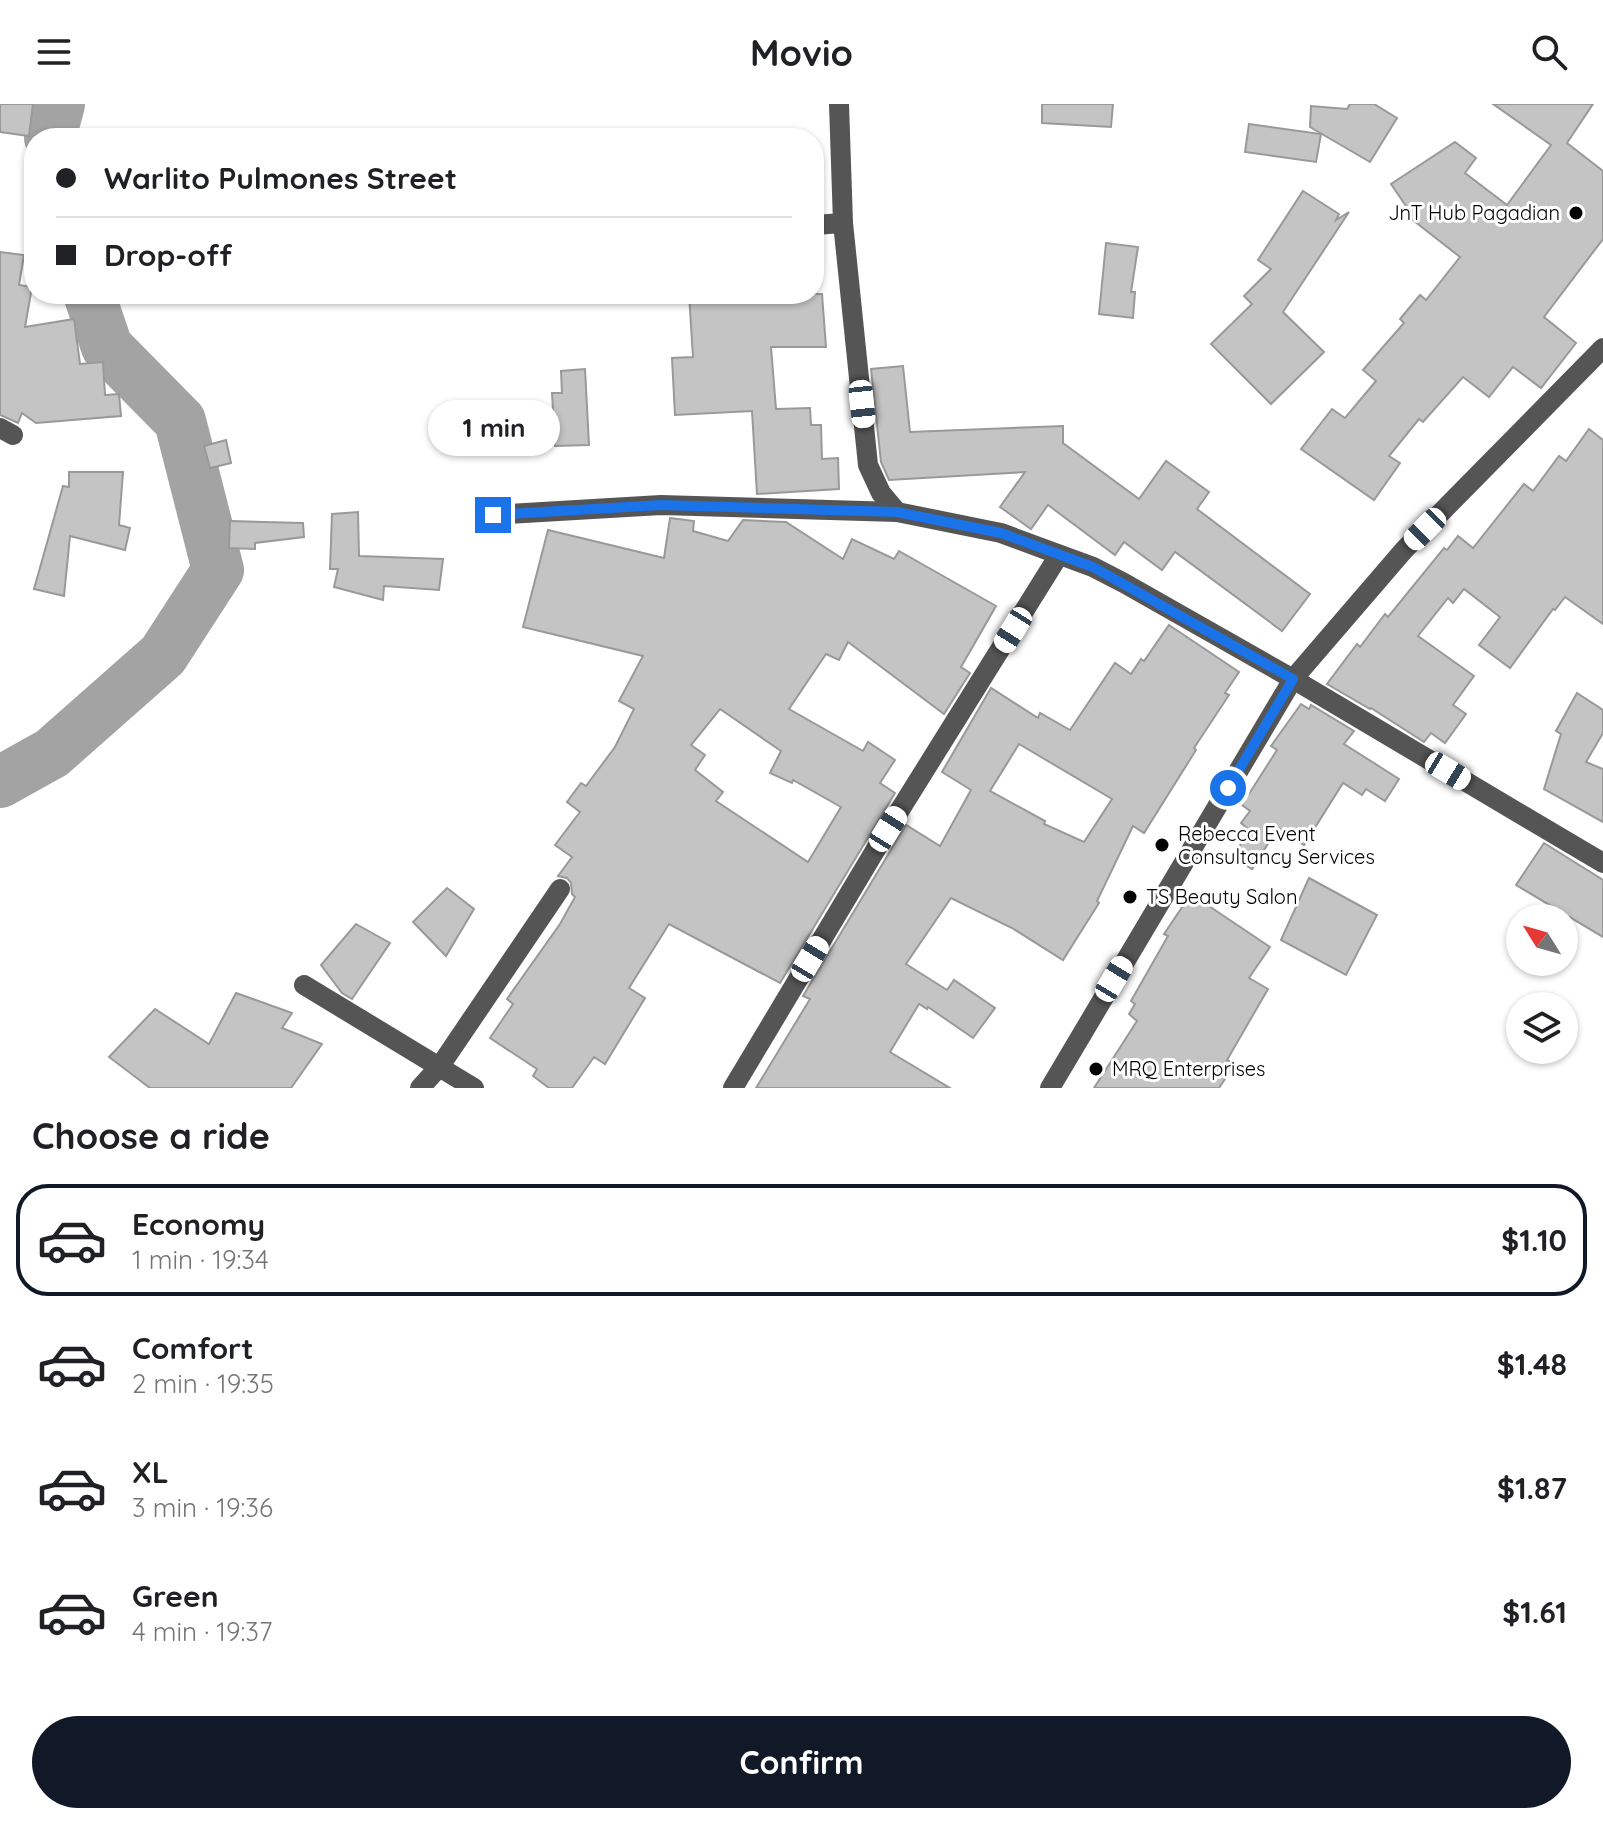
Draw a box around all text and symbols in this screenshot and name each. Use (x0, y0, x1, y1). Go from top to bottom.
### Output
icon: menu (32, 30, 76, 74)
text: Movio (750, 30, 853, 75)
icon: search (1527, 30, 1571, 74)
text: Warlito Pulmones Street (104, 159, 457, 197)
place label: JnT Hub Pagadian (1388, 200, 1560, 225)
marker: JnT Hub Pagadian (1567, 204, 1585, 222)
text: Drop-off (104, 236, 232, 274)
car (848, 379, 876, 429)
callout: 1 min (427, 399, 559, 455)
text: 1 min (463, 411, 526, 444)
route end (475, 497, 511, 533)
car (1400, 504, 1450, 554)
car (990, 603, 1036, 657)
car (1421, 748, 1475, 794)
route start (1210, 770, 1246, 806)
car (865, 802, 911, 856)
place label: Rebecca Event Consultancy Services (1178, 821, 1375, 869)
marker: Rebecca Event Consultancy Services (1153, 836, 1171, 854)
place label: TS Beauty Salon (1146, 884, 1297, 909)
marker: TS Beauty Salon (1121, 888, 1139, 906)
north arrow (1506, 904, 1578, 976)
map controls (1506, 904, 1578, 1064)
car (787, 932, 833, 986)
car (1091, 952, 1137, 1006)
button: layers (1506, 992, 1578, 1064)
place label: MRQ Enterprises (1112, 1056, 1265, 1081)
marker: MRQ Enterprises (1087, 1060, 1105, 1078)
text: Choose a ride (32, 1113, 270, 1158)
icon: car (36, 1204, 108, 1276)
text: Economy (132, 1205, 265, 1243)
text: $1.10 (1501, 1221, 1567, 1259)
text: 1 min · 19:34 (132, 1243, 269, 1276)
icon: car (36, 1328, 108, 1400)
text: Comfort (132, 1329, 253, 1367)
text: $1.48 (1497, 1345, 1567, 1383)
text: 2 min · 19:35 (132, 1367, 274, 1400)
icon: car (36, 1452, 108, 1524)
text: XL (132, 1453, 169, 1491)
text: $1.87 (1497, 1469, 1567, 1507)
text: 3 min · 19:36 (132, 1491, 273, 1524)
icon: car (36, 1576, 108, 1648)
text: Green (132, 1577, 219, 1615)
text: $1.61 (1502, 1593, 1567, 1631)
text: 4 min · 19:37 (132, 1615, 272, 1648)
button: Confirm (32, 1716, 1571, 1808)

